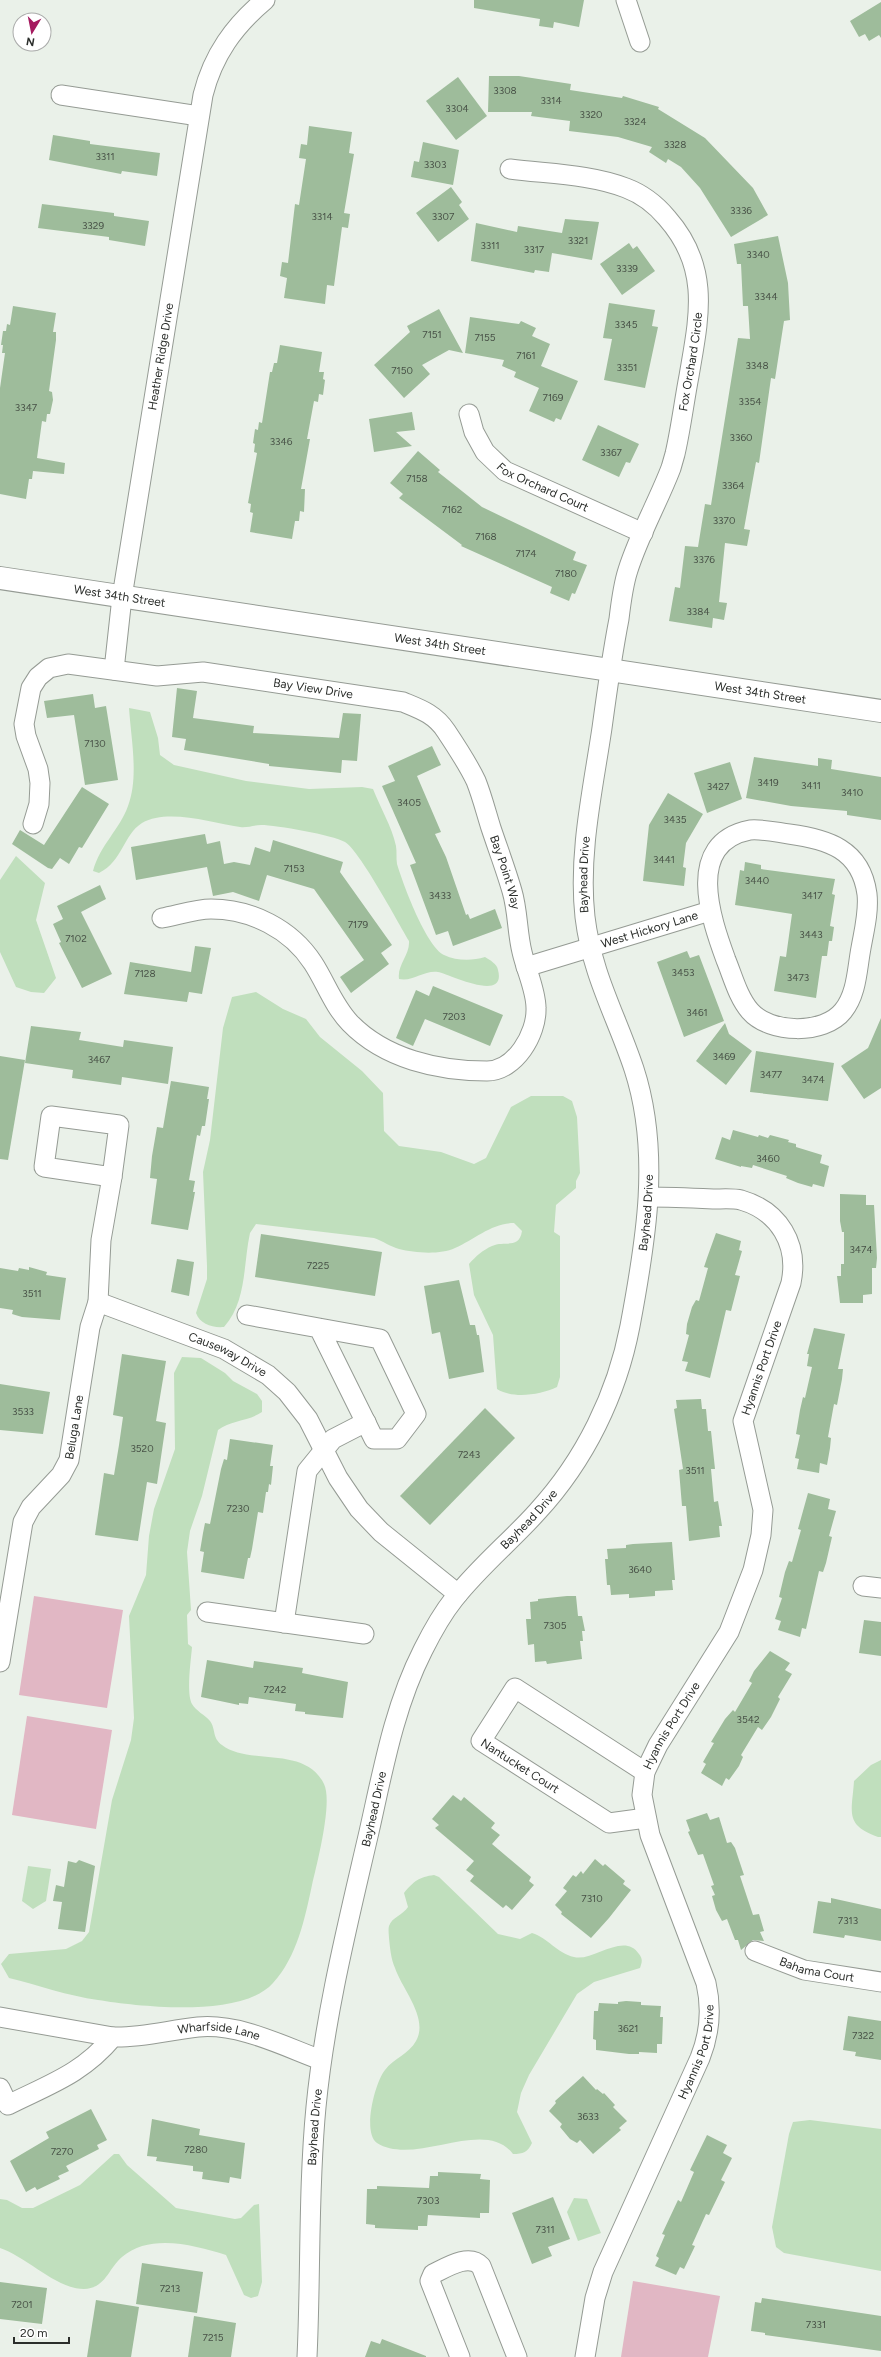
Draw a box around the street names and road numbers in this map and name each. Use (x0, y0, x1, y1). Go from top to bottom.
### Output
street label: Heather Ridge Drive (145, 302, 176, 411)
street label: Fox Orchard Circle (676, 311, 705, 412)
street label: Fox Orchard Court (494, 460, 591, 515)
street label: West 34th Street (73, 582, 167, 610)
street label: West 34th Street (393, 631, 487, 658)
street label: Bay View Drive (272, 676, 354, 701)
street label: West 34th Street (714, 679, 808, 707)
street label: Bay Point Way (487, 833, 523, 911)
street label: Bayhead Drive (576, 835, 593, 914)
street label: West Hickory Lane (599, 908, 700, 951)
street label: Bayhead Drive (636, 1174, 656, 1252)
street label: Hyannis Port Drive (739, 1318, 785, 1417)
street label: Causeway Drive (186, 1329, 270, 1380)
street label: Beluga Lane (62, 1394, 86, 1460)
street label: Bayhead Drive (498, 1486, 561, 1552)
street label: Hyannis Port Drive (640, 1679, 703, 1772)
street label: Nantucket Court (478, 1736, 562, 1797)
street label: Bayhead Drive (359, 1770, 389, 1848)
street label: Bahama Court (777, 1954, 856, 1985)
street label: Hyannis Port Drive (675, 2004, 716, 2102)
street label: Wharfside Lane (177, 2020, 262, 2043)
street label: Bayhead Drive (305, 2088, 325, 2166)

